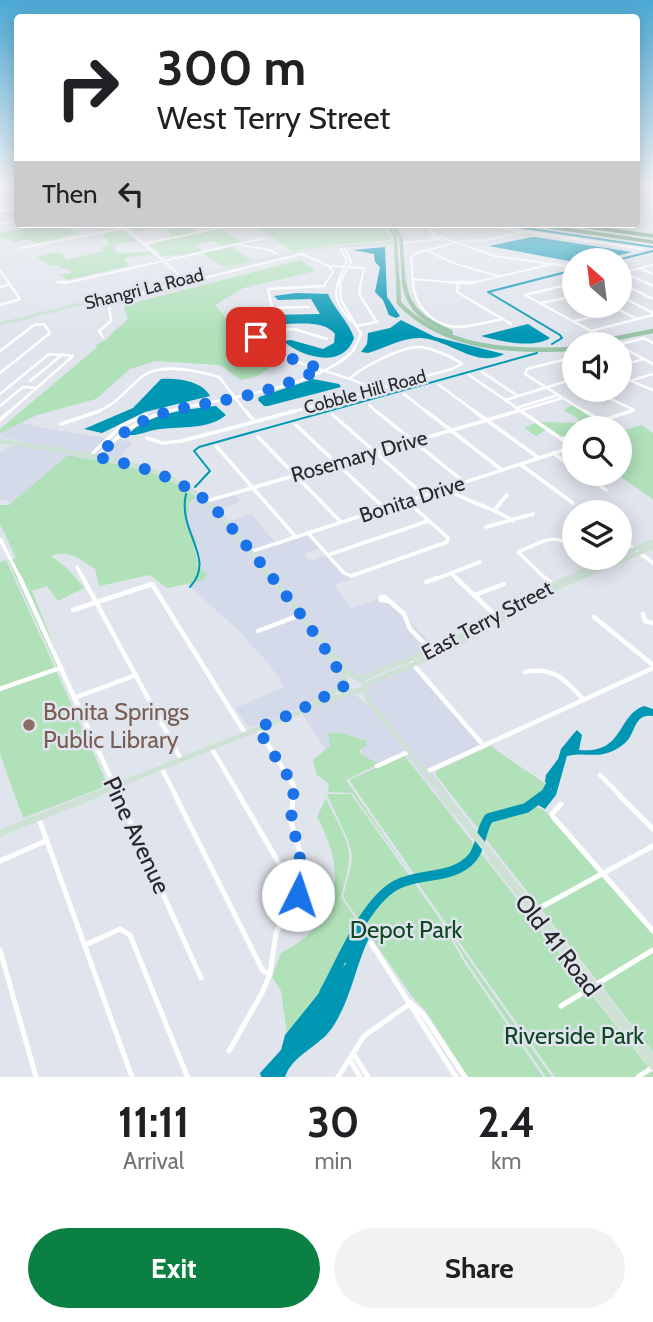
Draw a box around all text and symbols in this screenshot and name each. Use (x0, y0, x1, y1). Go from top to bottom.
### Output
text: 300 m (157, 38, 306, 97)
icon: right (42, 42, 133, 133)
text: West Terry Street (157, 98, 390, 137)
icon: left (112, 175, 150, 213)
text: Then (42, 178, 98, 210)
north arrow (562, 248, 632, 318)
map controls (562, 248, 632, 570)
street label: Shangri La Road (82, 264, 206, 314)
pin (226, 307, 286, 367)
icon: arrive (237, 318, 275, 356)
button: sound (562, 332, 632, 402)
street label: Cobble Hill Road (301, 365, 429, 419)
button: search (562, 416, 632, 486)
street label: Rosemary Drive (288, 425, 430, 487)
street label: Bonita Drive (356, 470, 468, 528)
button: layers (562, 500, 632, 570)
street label: East Terry Street (417, 575, 557, 665)
place label: Bonita Springs Public Library (43, 697, 189, 754)
marker: Bonita Springs Public Library (21, 717, 37, 733)
street label: Pine Avenue (97, 772, 177, 898)
position arrow (261, 858, 335, 932)
street label: Old 41 Road (509, 888, 607, 1002)
park label: Depot Park (350, 915, 463, 944)
park label: Riverside Park (504, 1021, 644, 1050)
text: 11:11 (118, 1096, 189, 1148)
text: 30 (307, 1096, 360, 1148)
text: 2.4 (477, 1096, 535, 1148)
text: Arrival (123, 1147, 184, 1175)
text: min (314, 1147, 352, 1175)
text: km (491, 1147, 521, 1175)
button: Exit (28, 1228, 320, 1308)
button: Share (334, 1228, 625, 1308)

